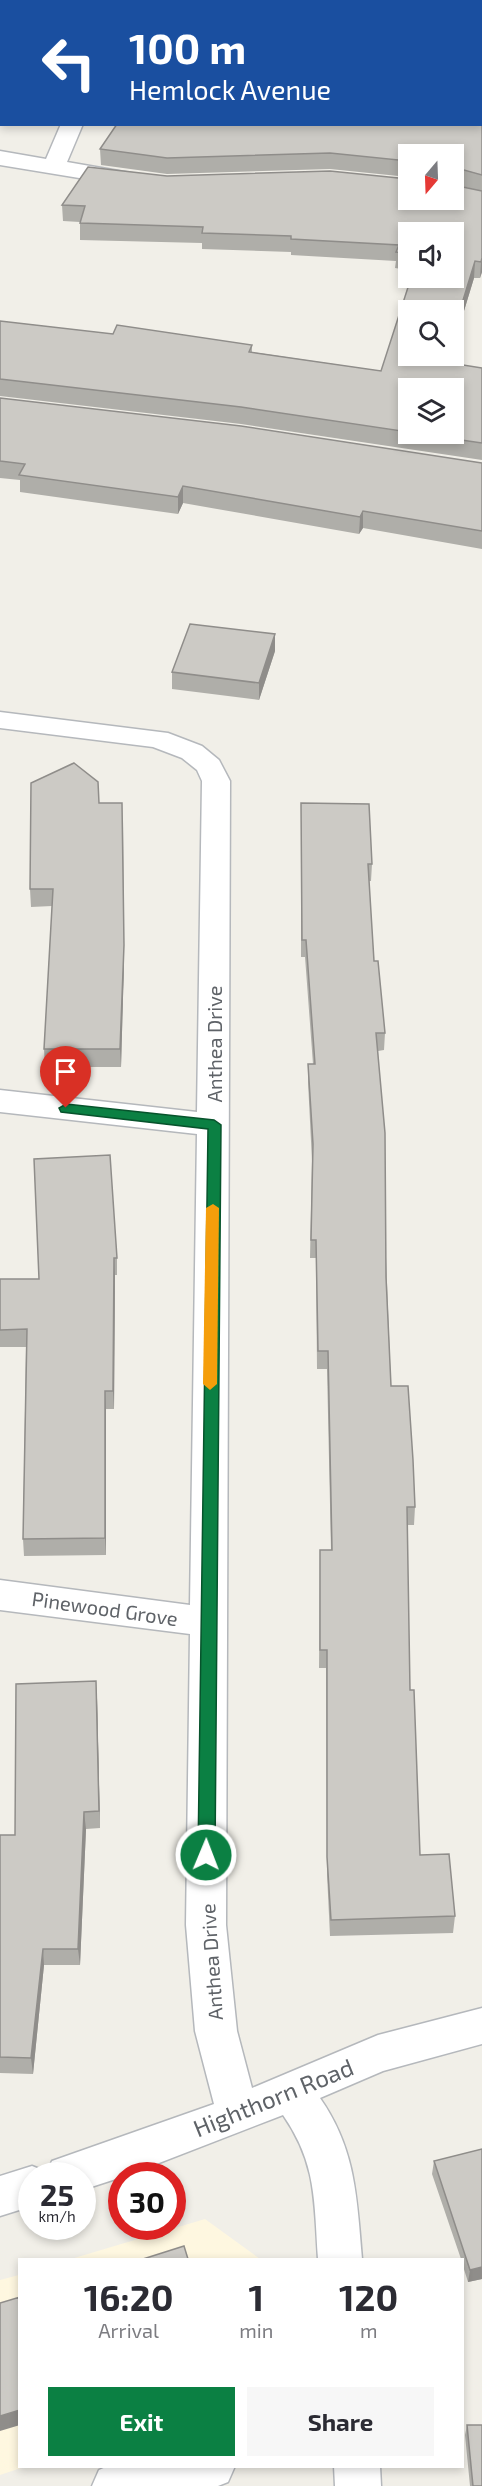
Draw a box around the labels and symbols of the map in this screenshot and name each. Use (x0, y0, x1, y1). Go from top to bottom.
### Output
north arrow (398, 144, 464, 210)
street label: Anthea Drive (202, 986, 226, 1102)
pin (40, 1046, 91, 1108)
street label: Pinewood Grove (31, 1586, 179, 1630)
position arrow (174, 1823, 238, 1887)
street label: Anthea Drive (195, 1903, 227, 2021)
street label: Highthorn Road (189, 2052, 357, 2142)
speed limit sign: 30 (108, 2162, 186, 2240)

